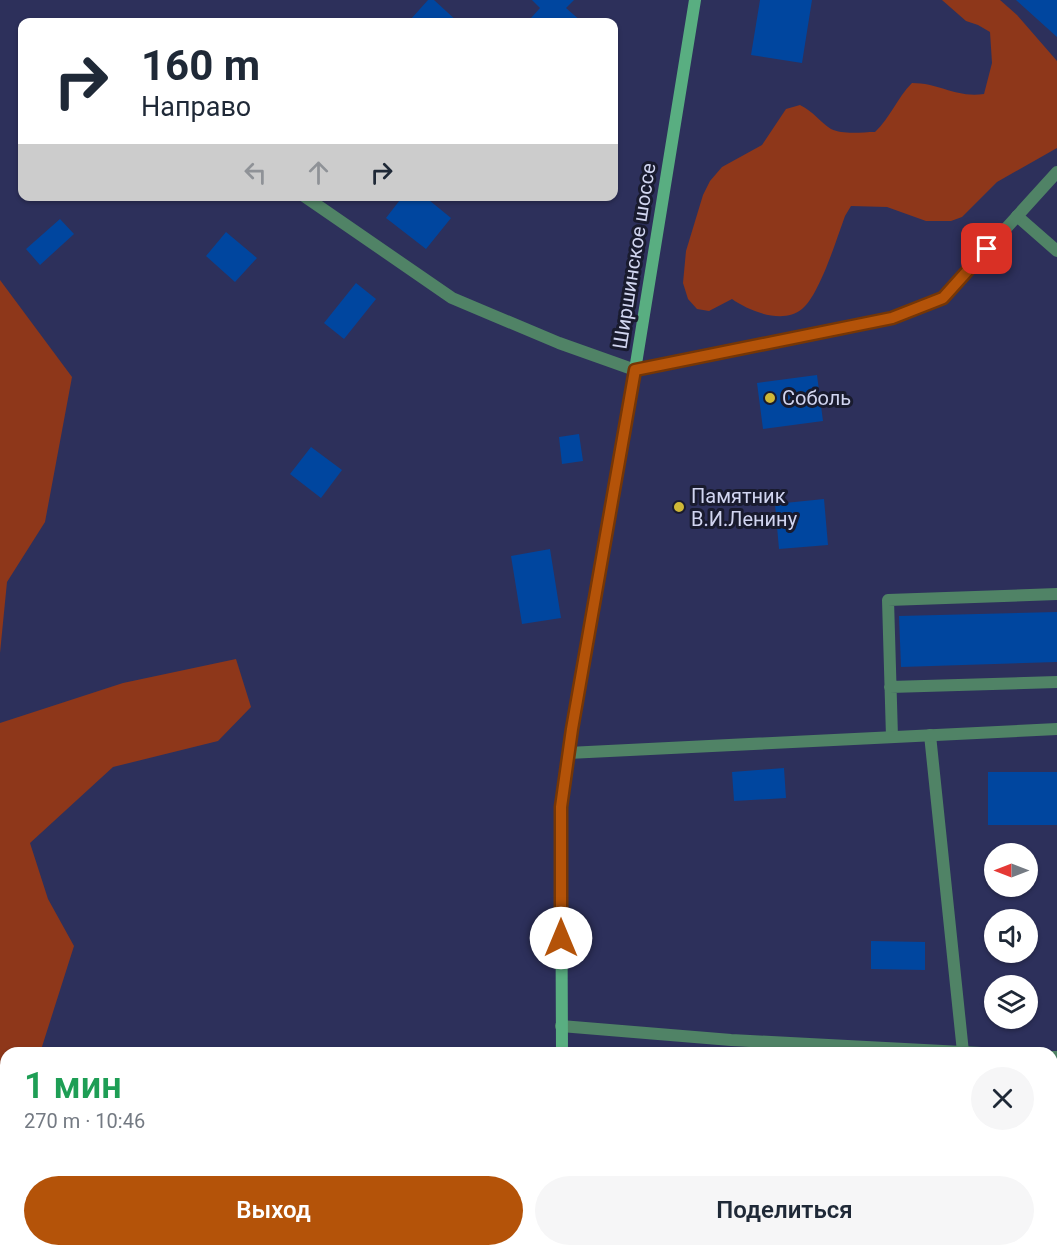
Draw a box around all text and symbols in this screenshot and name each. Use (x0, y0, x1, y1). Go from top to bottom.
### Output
text: 160 m (141, 41, 260, 90)
icon: right (42, 42, 120, 120)
text: Направо (141, 91, 251, 123)
icon: left (239, 156, 272, 189)
icon: ahead (302, 156, 335, 189)
icon: right (365, 156, 398, 189)
street label: Ширшинское шоссе (607, 161, 661, 351)
pin (961, 223, 1012, 274)
icon: arrive (970, 232, 1003, 265)
place label: Соболь (782, 386, 851, 410)
marker: Соболь (763, 391, 777, 405)
place label: Памятник В.И.Ленину (691, 484, 798, 531)
marker: Памятник В.И.Ленину (672, 500, 686, 514)
north arrow (984, 843, 1038, 897)
map controls (984, 843, 1038, 1029)
position arrow (529, 906, 593, 970)
button: sound (984, 909, 1038, 963)
button: layers (984, 975, 1038, 1029)
text: 1 мин (24, 1065, 122, 1107)
button: close (971, 1067, 1034, 1130)
text: 270 m · 10:46 (24, 1109, 145, 1133)
button: Выход (24, 1176, 523, 1245)
button: Поделиться (535, 1176, 1034, 1245)

